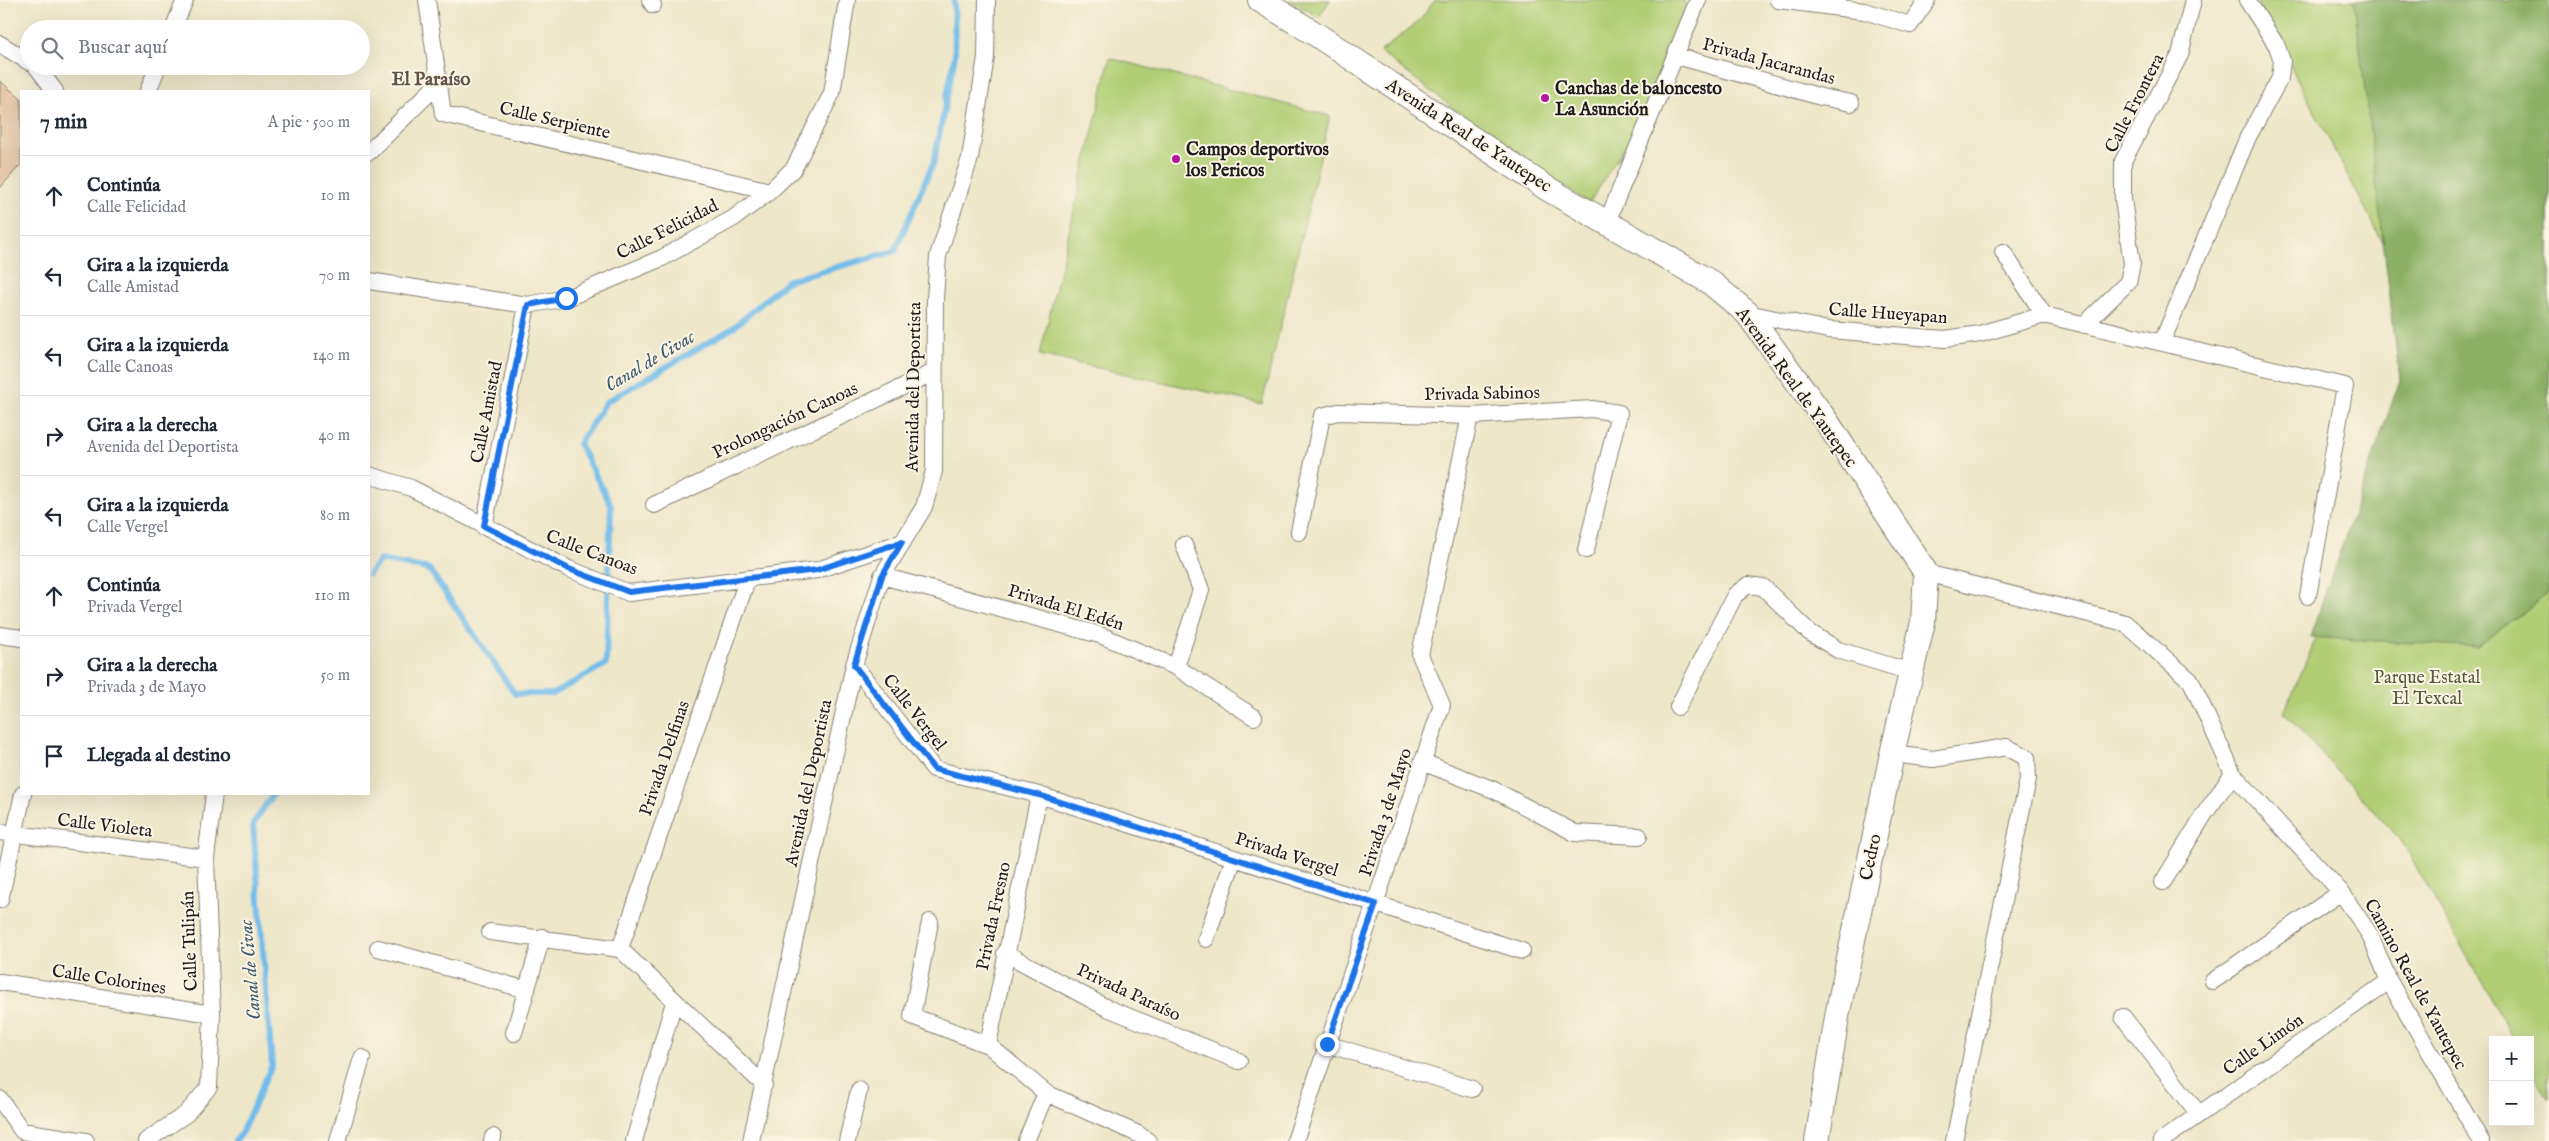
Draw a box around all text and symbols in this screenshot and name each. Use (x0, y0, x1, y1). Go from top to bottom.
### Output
search box (20, 20, 370, 75)
icon: search (38, 34, 66, 62)
street label: Privada Jacarandas (1700, 34, 1838, 91)
text: Buscar aquí (78, 36, 167, 60)
street label: Calle Frontera (2100, 50, 2170, 157)
district label: El Paraíso (392, 68, 470, 92)
street label: Avenida Real de Yautepec (1380, 74, 1556, 199)
place label: Canchas de baloncesto La Asunción (1555, 78, 1722, 122)
marker: Canchas de baloncesto La Asunción (1539, 92, 1551, 104)
street label: Calle Serpiente (497, 98, 612, 145)
text: 7 min (40, 109, 87, 136)
text: A pie · 500 m (268, 113, 350, 133)
place label: Campos deportivos los Pericos (1185, 139, 1330, 183)
marker: Campos deportivos los Pericos (1170, 153, 1182, 165)
text: Continúa (87, 174, 161, 198)
icon: ahead (40, 182, 68, 210)
text: 10 m (320, 186, 350, 206)
street label: Calle Felicidad (613, 195, 723, 266)
text: Calle Felicidad (87, 198, 186, 218)
text: Gira a la izquierda (87, 254, 229, 278)
icon: left (40, 262, 68, 290)
text: 70 m (319, 266, 350, 286)
text: Calle Amistad (87, 278, 179, 298)
route start (555, 287, 578, 310)
street label: Calle Hueyapan (1828, 299, 1948, 330)
street label: Avenida del Deportista (901, 301, 927, 473)
street label: Avenida Real de Yautepec (1729, 302, 1862, 473)
water label: Canal de Civac (601, 325, 700, 398)
text: Gira a la izquierda (87, 334, 229, 358)
icon: left (40, 342, 68, 370)
text: 140 m (312, 346, 350, 366)
text: Calle Canoas (87, 358, 173, 378)
street label: Calle Amistad (466, 359, 509, 465)
street label: Prolongación Canoas (709, 378, 862, 465)
street label: Privada Sabinos (1424, 382, 1540, 407)
text: Gira a la derecha (87, 414, 217, 438)
icon: right (40, 422, 68, 450)
text: 40 m (318, 426, 350, 446)
text: Avenida del Deportista (87, 438, 238, 458)
text: Gira a la izquierda (87, 494, 229, 518)
icon: left (40, 502, 68, 530)
text: 80 m (320, 506, 350, 526)
text: Calle Vergel (87, 518, 168, 538)
street label: Calle Canoas (542, 525, 641, 581)
text: Continúa (87, 574, 161, 598)
street label: Privada El Edén (1005, 580, 1127, 637)
icon: ahead (40, 582, 68, 610)
text: 110 m (314, 586, 350, 606)
text: Privada Vergel (87, 598, 182, 618)
text: Gira a la derecha (87, 654, 217, 678)
icon: right (40, 662, 68, 690)
text: 50 m (321, 666, 350, 686)
park label: Parque Estatal El Texcal (2374, 667, 2480, 711)
street label: Calle Vergel (877, 670, 951, 756)
text: Privada 3 de Mayo (87, 678, 206, 698)
street label: Avenida del Deportista (780, 697, 838, 870)
street label: Privada Delfinas (635, 698, 696, 819)
icon: arrive (40, 742, 68, 770)
text: Llegada al destino (87, 744, 230, 768)
street label: Privada 3 de Mayo (1355, 745, 1418, 880)
street label: Calle Violeta (56, 809, 154, 844)
street label: Privada Vergel (1232, 828, 1341, 883)
street label: Cedro (1855, 832, 1888, 883)
street label: Privada Fresno (972, 860, 1017, 973)
street label: Calle Tulipán (177, 890, 204, 991)
street label: Camino Real de Yautepec (2358, 895, 2471, 1074)
water label: Canal de Civac (235, 918, 267, 1021)
street label: Privada Paraíso (1073, 959, 1184, 1028)
street label: Calle Colorines (50, 960, 167, 1001)
street label: Calle Limón (2219, 1009, 2309, 1081)
route end (1316, 1033, 1339, 1056)
map controls (2489, 1036, 2534, 1126)
button: + (2489, 1036, 2534, 1081)
button: − (2489, 1081, 2534, 1126)

